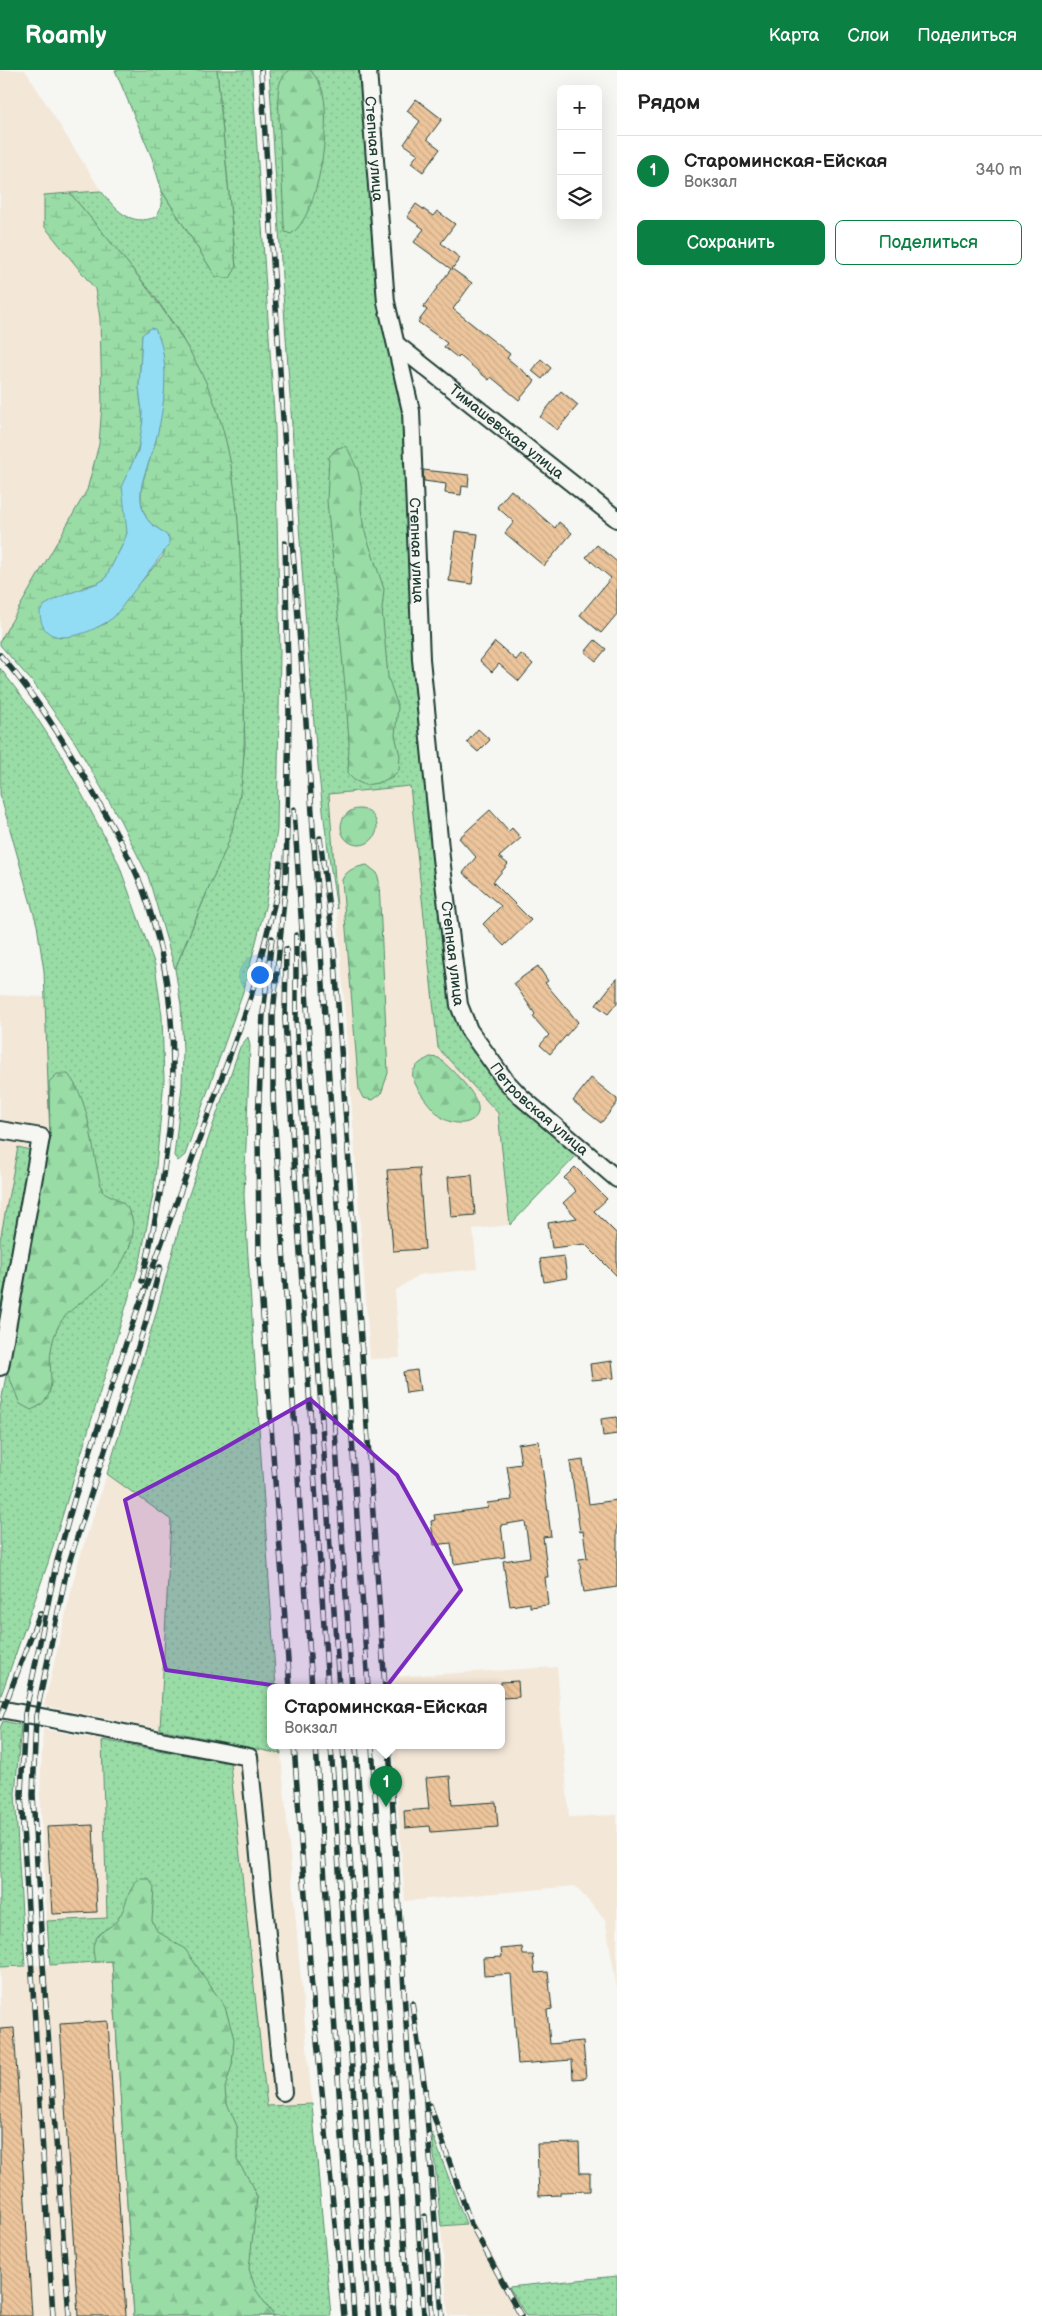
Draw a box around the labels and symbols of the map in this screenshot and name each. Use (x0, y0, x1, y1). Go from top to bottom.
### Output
street label: Степная улица (361, 95, 388, 202)
street label: Тимашевская улица (445, 380, 568, 483)
street label: Степная улица (405, 497, 428, 604)
street label: Степная улица (437, 900, 469, 1007)
your location (247, 962, 273, 988)
street label: Петровская улица (486, 1058, 592, 1160)
pin: 1 (370, 1766, 402, 1807)

